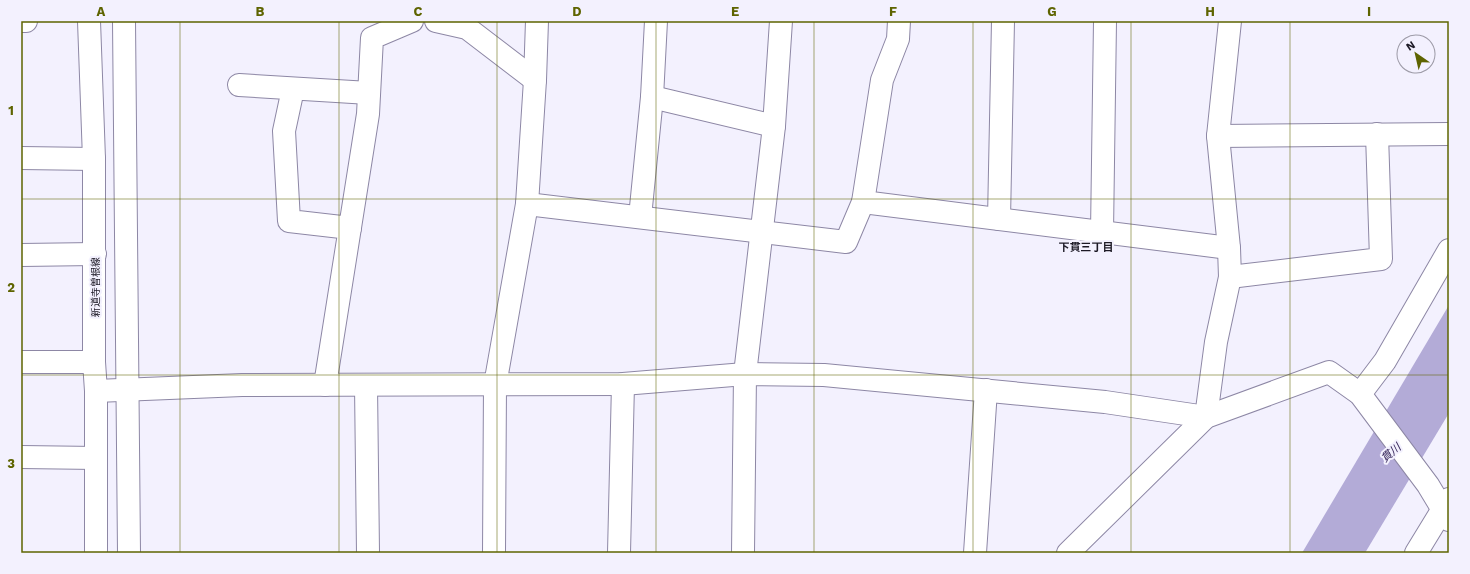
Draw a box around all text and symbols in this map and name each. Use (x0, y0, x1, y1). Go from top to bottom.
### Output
text: A (97, 4, 106, 19)
text: B (256, 4, 265, 19)
text: C (414, 4, 423, 19)
text: D (572, 4, 582, 19)
text: E (731, 4, 739, 19)
text: F (889, 4, 897, 19)
text: G (1047, 4, 1057, 19)
text: H (1205, 4, 1215, 19)
text: I (1367, 4, 1371, 19)
north arrow (1396, 34, 1436, 74)
text: N (1404, 38, 1418, 54)
text: 1 (8, 103, 14, 118)
district label: 下貫三丁目 (1059, 241, 1114, 254)
street label: 新道寺曽根線 (90, 257, 101, 317)
text: 2 (7, 280, 15, 295)
water label: 貫川 (1378, 440, 1404, 465)
text: 3 (7, 456, 15, 471)

